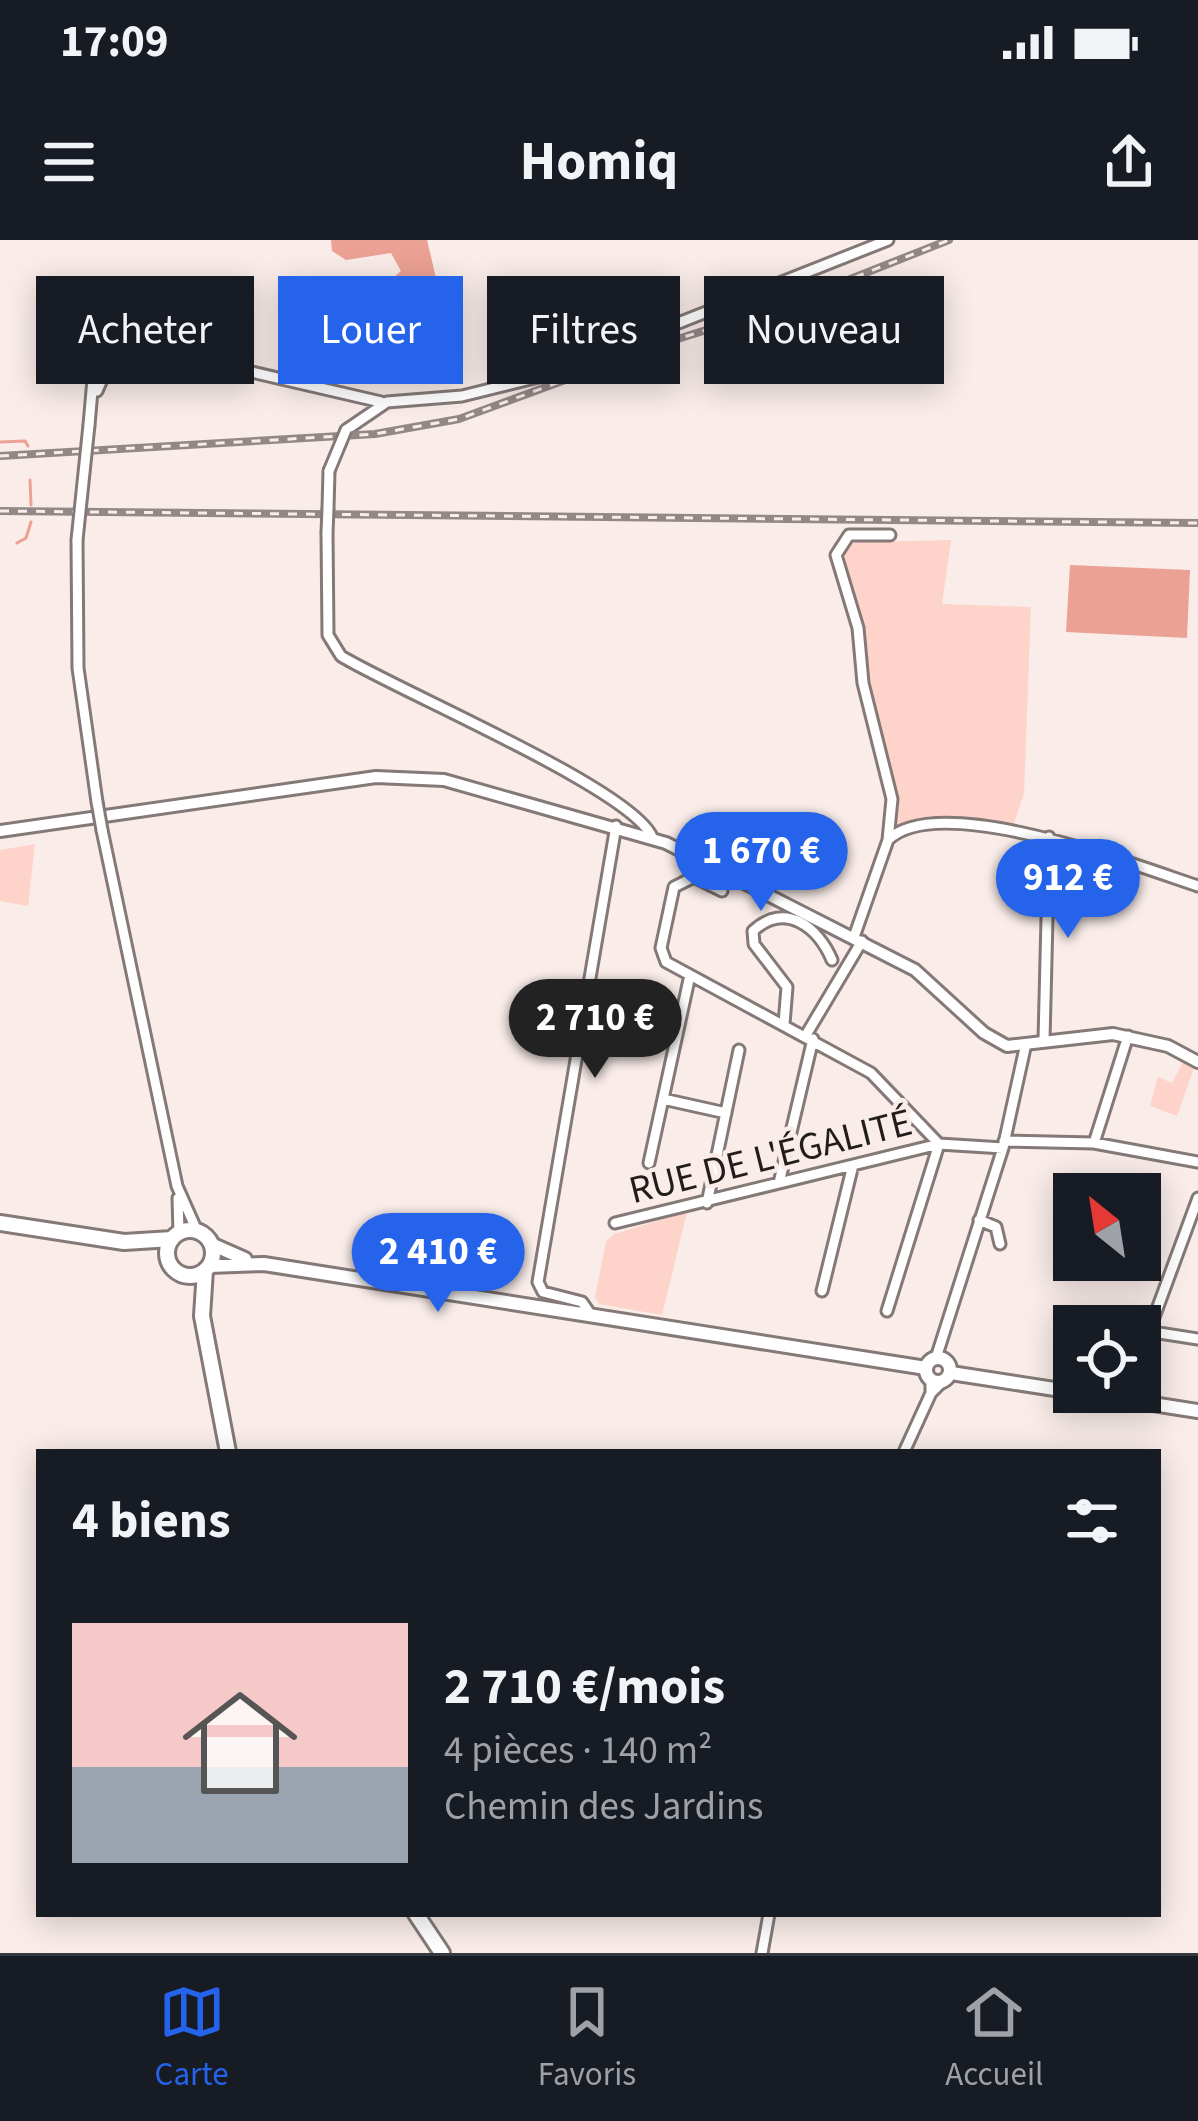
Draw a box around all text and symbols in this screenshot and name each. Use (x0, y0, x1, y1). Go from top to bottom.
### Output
text: 17:09 (60, 10, 169, 74)
text: Homiq (520, 124, 678, 201)
icon: menu (36, 129, 102, 195)
icon: share (1096, 129, 1162, 195)
chip: Acheter (36, 276, 254, 384)
chip: Louer (278, 276, 463, 384)
chip: Filtres (487, 276, 680, 384)
chip: Nouveau (704, 276, 944, 384)
pin: 1 670 € (650, 812, 872, 914)
text: 1 670 € (702, 823, 820, 879)
pin: 912 € (984, 839, 1152, 941)
text: 912 € (1023, 850, 1113, 906)
pin: 2 710 € (484, 979, 706, 1081)
text: 2 710 € (536, 990, 654, 1046)
street label: RUE DE L'ÉGALITÉ (623, 1095, 918, 1219)
north arrow (1053, 1173, 1161, 1281)
map controls (1053, 1173, 1161, 1413)
pin: 2 410 € (327, 1213, 549, 1315)
text: 2 410 € (379, 1224, 497, 1280)
button: locate (1053, 1305, 1161, 1413)
text: 4 biens (72, 1485, 231, 1557)
icon: filters (1059, 1488, 1125, 1554)
text: 2 710 €/mois (444, 1651, 725, 1723)
icon: home (168, 1671, 312, 1815)
text: 4 pièces · 140 m² (444, 1723, 712, 1779)
text: Chemin des Jardins (444, 1779, 763, 1835)
tab: Carte (155, 1979, 229, 2098)
tab: Favoris (538, 1979, 636, 2098)
tab: Accueil (945, 1979, 1043, 2098)

